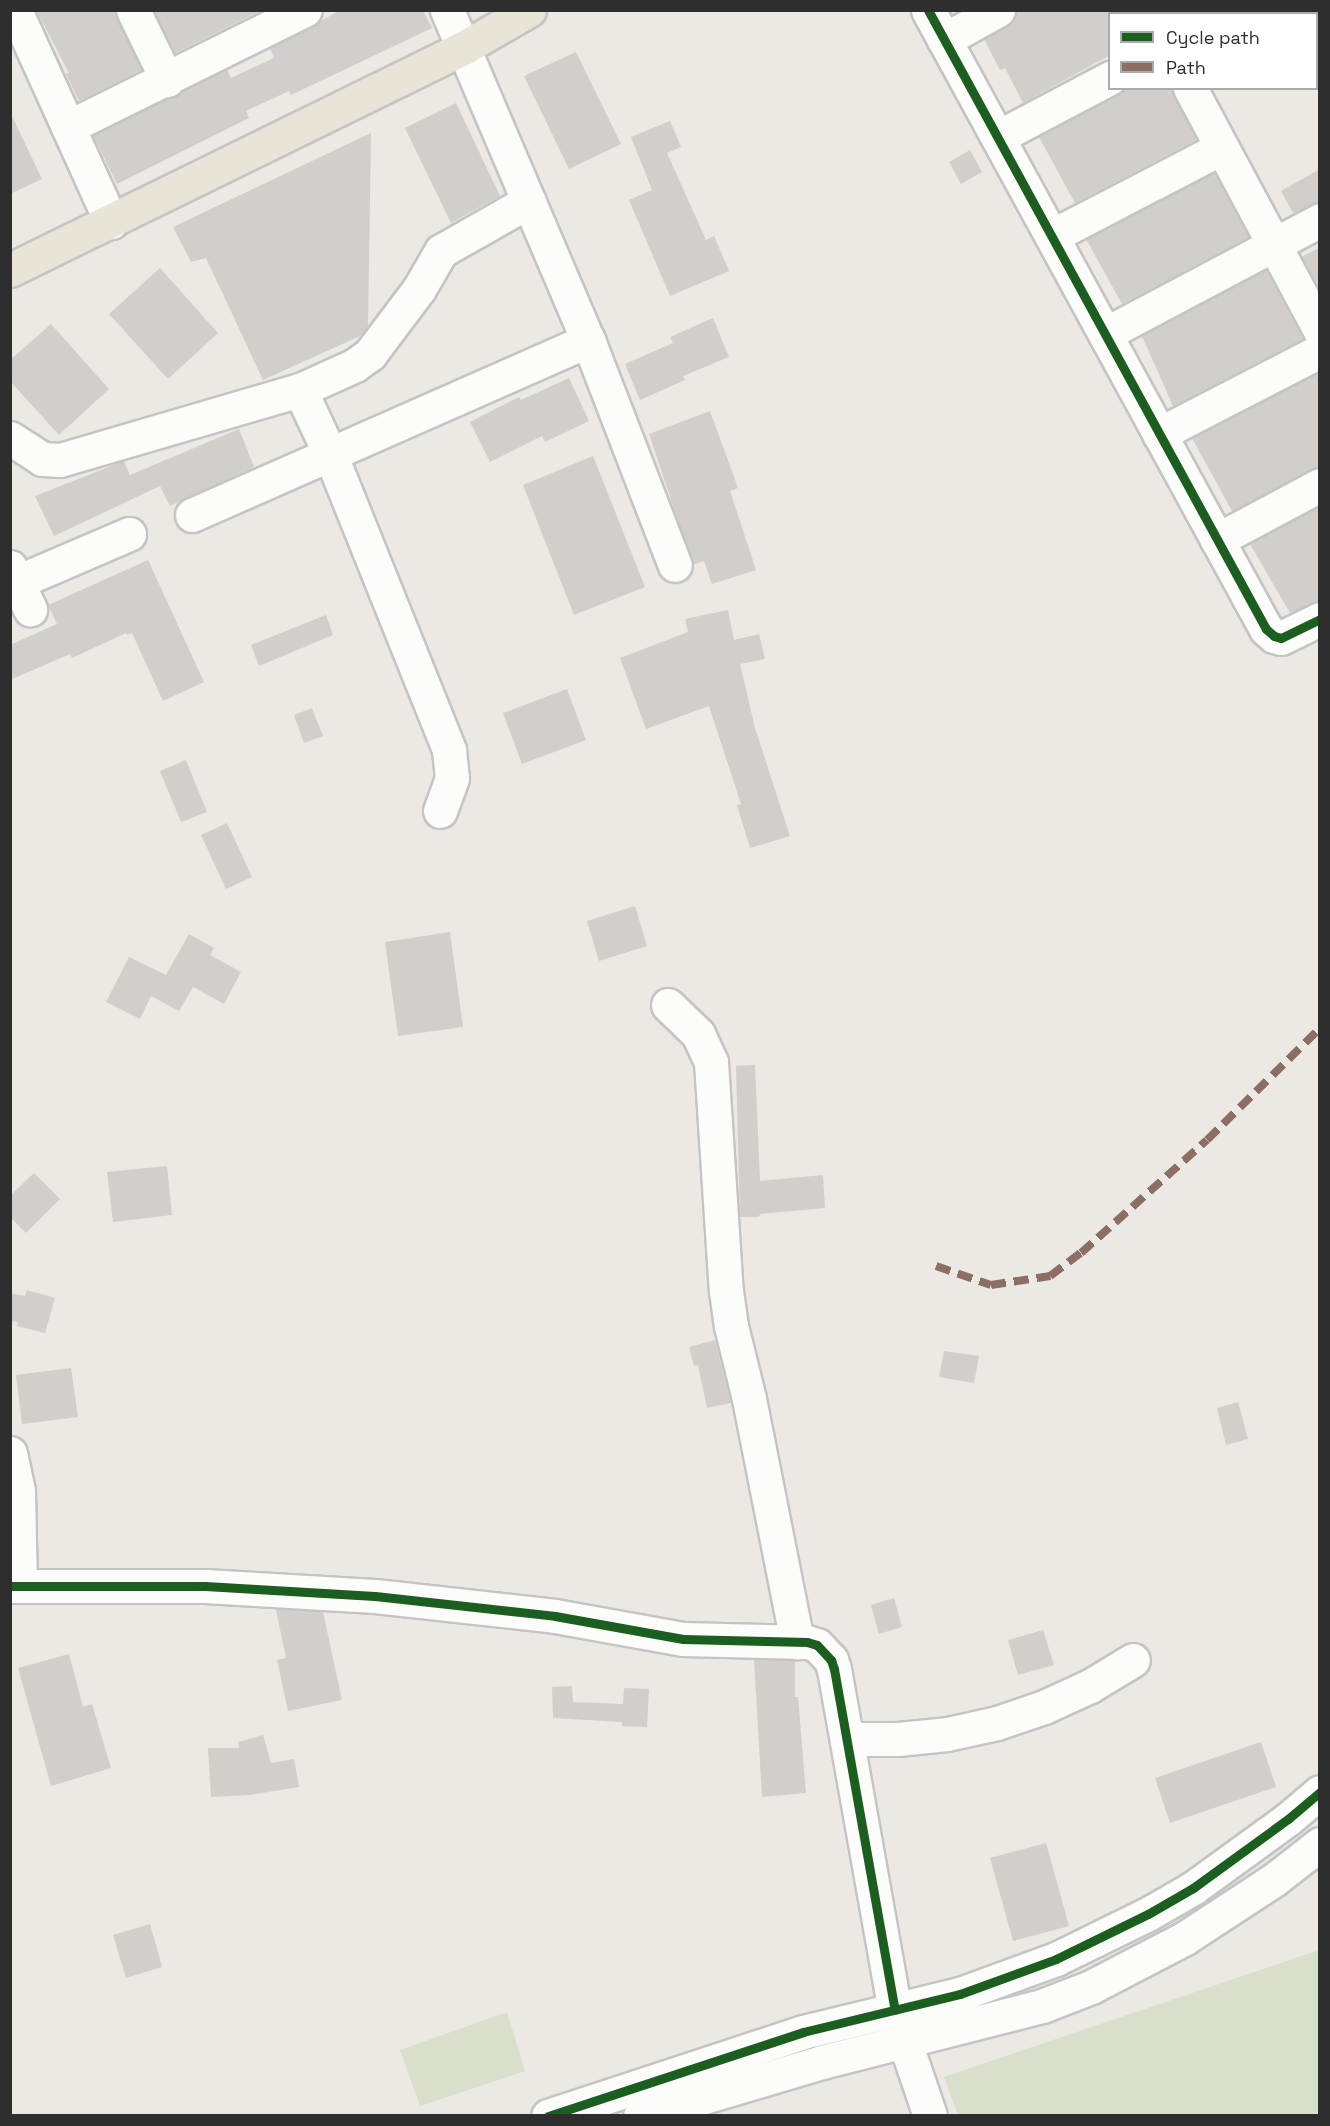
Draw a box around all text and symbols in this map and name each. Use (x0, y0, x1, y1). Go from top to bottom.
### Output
legend (1108, 12, 1318, 90)
text: Cycle path (1166, 26, 1260, 49)
text: Path (1166, 56, 1206, 79)

